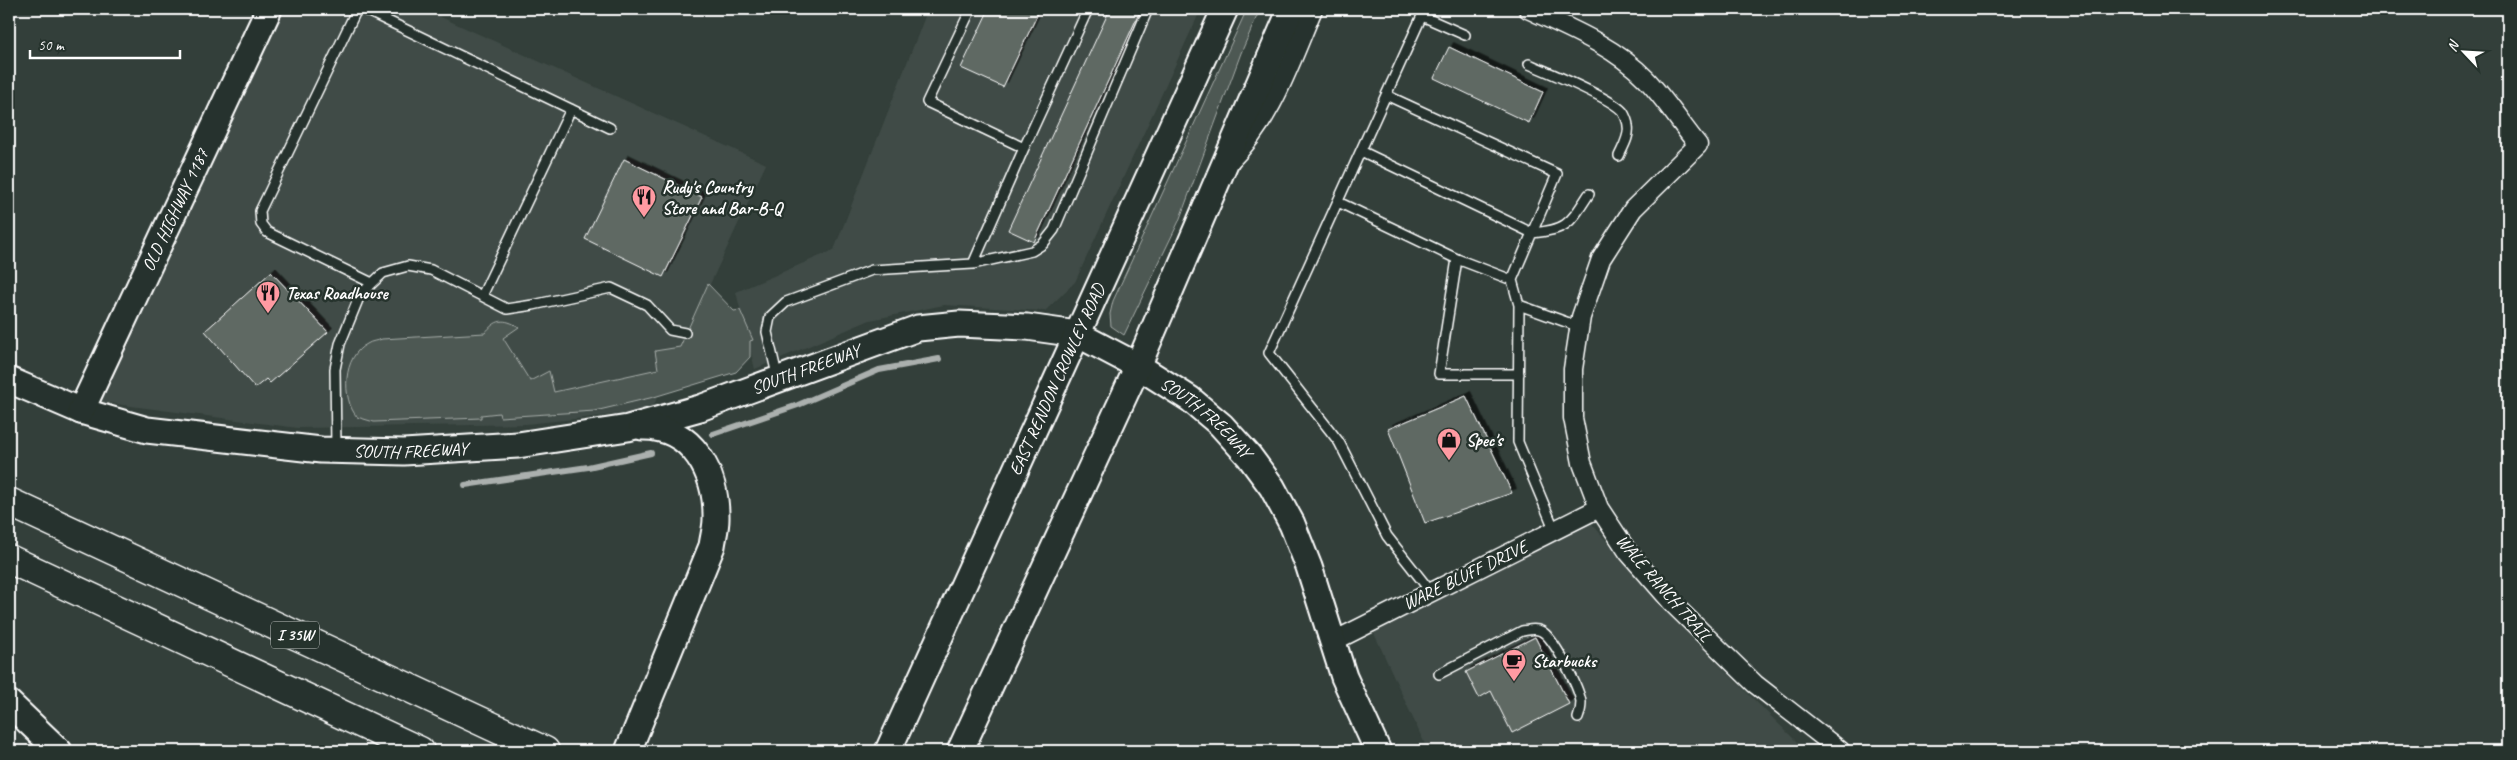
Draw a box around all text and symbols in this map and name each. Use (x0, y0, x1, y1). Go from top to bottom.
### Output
scale bar (30, 28, 180, 60)
north arrow (2440, 28, 2490, 78)
text: 50 m (38, 36, 65, 55)
text: N (2443, 37, 2463, 54)
street label: OLD HIGHWAY 1187 (137, 144, 213, 275)
place label: Rudy's Country Store and Bar-B-Q (662, 176, 784, 219)
restaurant icon: Rudy's Country Store and Bar-B-Q (631, 184, 657, 218)
street label: EAST RENDON CROWLEY ROAD (1004, 279, 1110, 479)
restaurant icon: Texas Roadhouse (255, 280, 281, 314)
place label: Texas Roadhouse (286, 282, 390, 304)
street label: SOUTH FREEWAY (748, 338, 867, 399)
street label: SOUTH FREEWAY (1156, 372, 1259, 465)
shop icon: Spec's (1436, 427, 1462, 461)
place label: Spec's (1466, 429, 1504, 451)
street label: SOUTH FREEWAY (353, 437, 472, 463)
street label: WALE RANCH TRAIL (1611, 530, 1717, 646)
street label: WARE BLUFF DRIVE (1399, 534, 1533, 615)
road number: I 35W (271, 622, 319, 648)
cafe icon: Starbucks (1501, 648, 1527, 682)
place label: Starbucks (1532, 650, 1598, 672)

